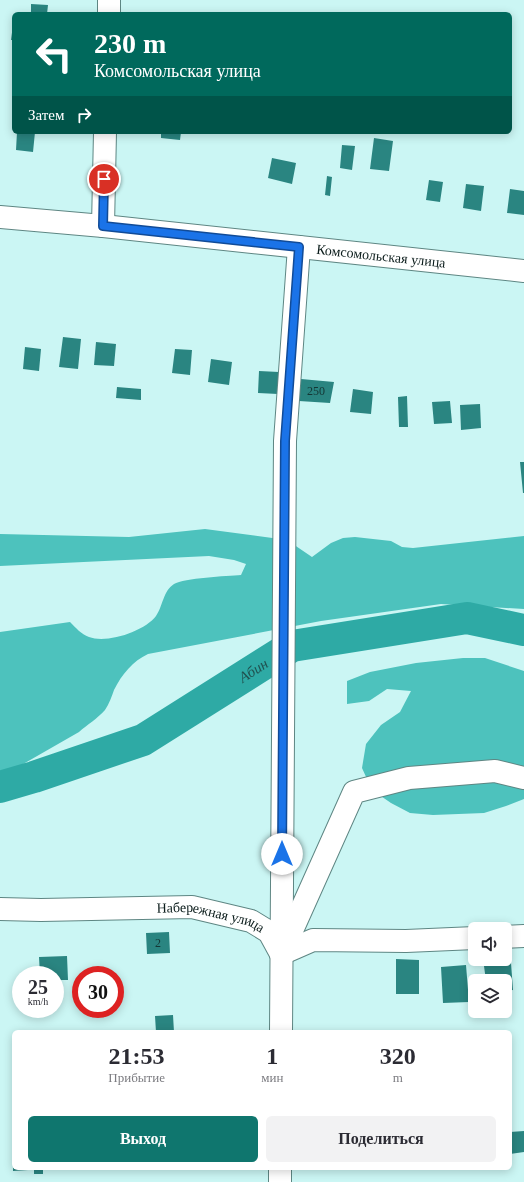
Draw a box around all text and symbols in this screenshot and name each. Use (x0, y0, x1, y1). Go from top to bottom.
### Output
icon: left (28, 28, 80, 80)
text: 230 m (94, 28, 166, 59)
text: Комсомольская улица (94, 61, 261, 81)
icon: right (73, 104, 95, 126)
text: Затем (28, 107, 65, 123)
pin (87, 162, 121, 196)
icon: arrive (93, 168, 115, 190)
street label: Комсомольская улица (316, 241, 447, 270)
house number: 250 (307, 384, 325, 398)
water label: Абин (235, 655, 271, 686)
position arrow (261, 833, 303, 875)
street label: Набережная улица (156, 899, 268, 935)
map controls (468, 922, 512, 1018)
button: sound (468, 922, 512, 966)
house number: 2 (155, 936, 161, 950)
speed limit sign: 30 (72, 966, 124, 1018)
button: layers (468, 974, 512, 1018)
text: 25 (28, 976, 48, 998)
text: km/h (28, 996, 48, 1007)
text: 21:53 (109, 1043, 165, 1069)
text: 1 (266, 1043, 278, 1069)
text: 320 (380, 1043, 416, 1069)
text: Прибытие (108, 1070, 165, 1085)
text: мин (261, 1070, 283, 1085)
text: m (393, 1070, 403, 1085)
button: Выход (28, 1116, 258, 1162)
button: Поделиться (266, 1116, 496, 1162)

